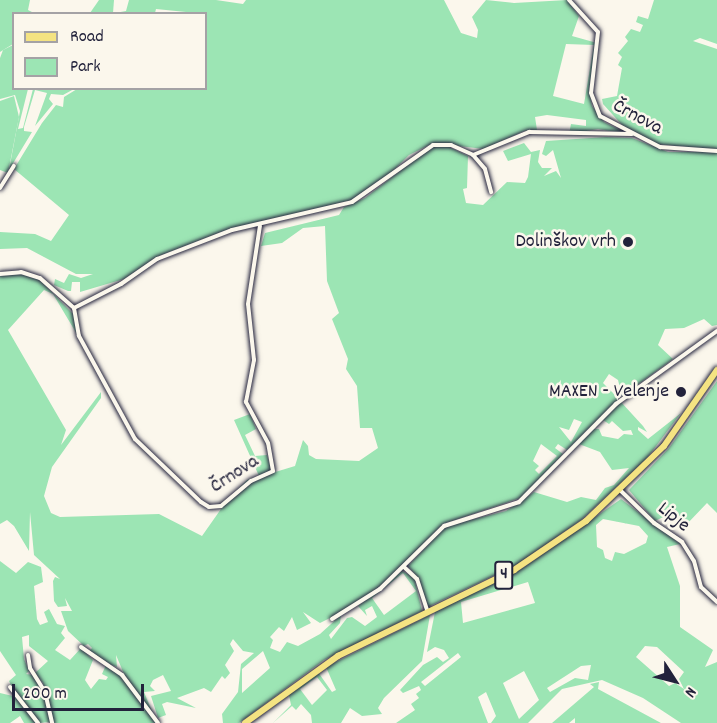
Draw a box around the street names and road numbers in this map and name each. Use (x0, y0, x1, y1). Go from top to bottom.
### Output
street label: Črnova (608, 95, 666, 141)
street label: Črnova (206, 450, 264, 500)
street label: Lipje (652, 498, 694, 538)
road number: 4 (494, 560, 514, 590)

